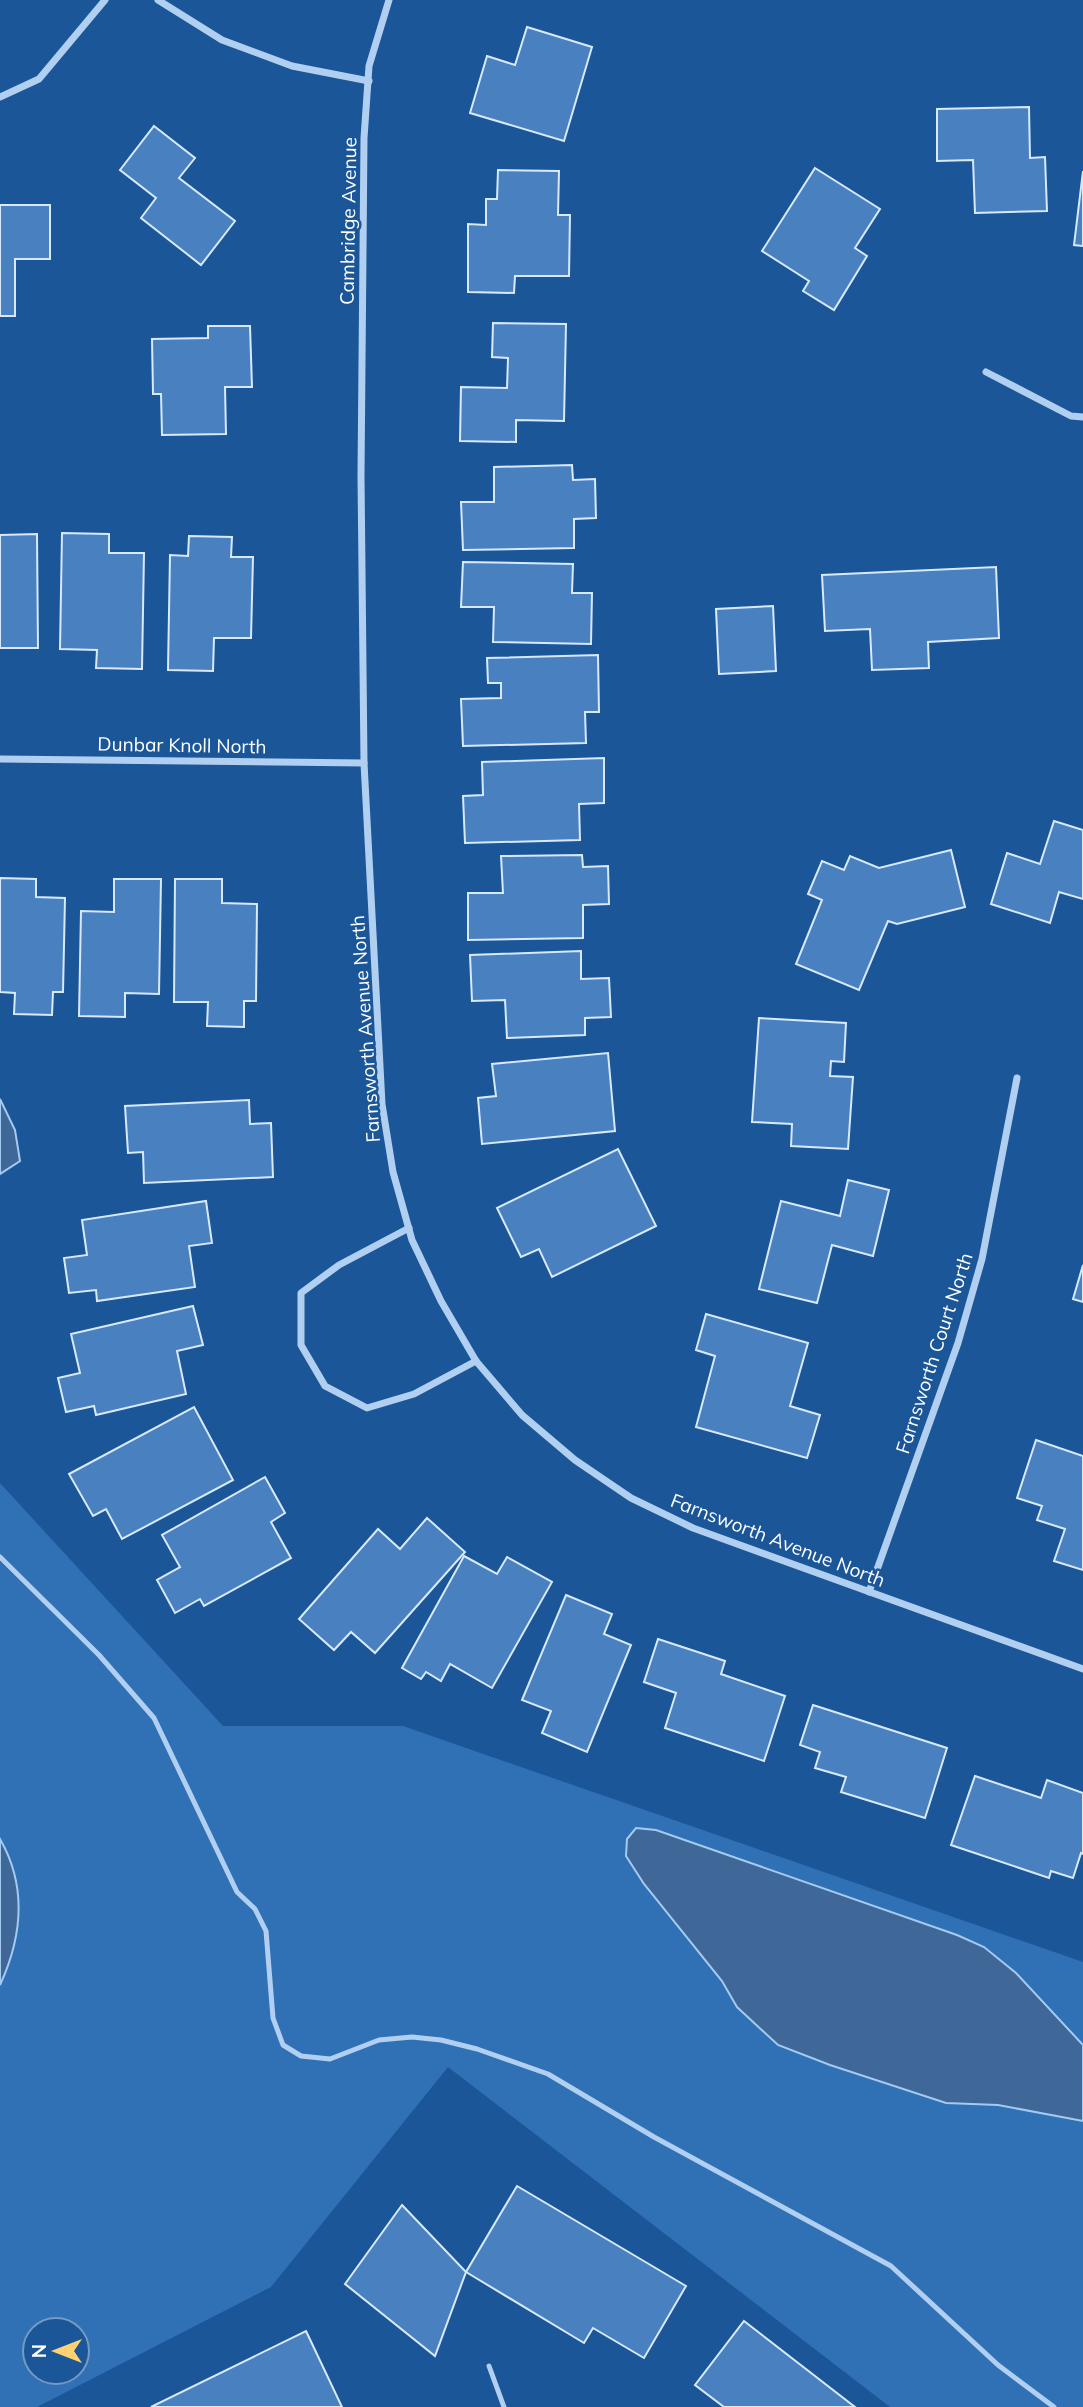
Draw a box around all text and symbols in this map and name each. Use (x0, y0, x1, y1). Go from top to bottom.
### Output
street label: Cambridge Avenue (335, 137, 361, 305)
street label: Dunbar Knoll North (97, 732, 267, 758)
street label: Farnsworth Avenue North (345, 915, 385, 1143)
street label: Farnsworth Court North (890, 1250, 978, 1456)
street label: Farnsworth Avenue North (667, 1488, 889, 1592)
north arrow (21, 2316, 91, 2386)
text: N (27, 2344, 51, 2358)

